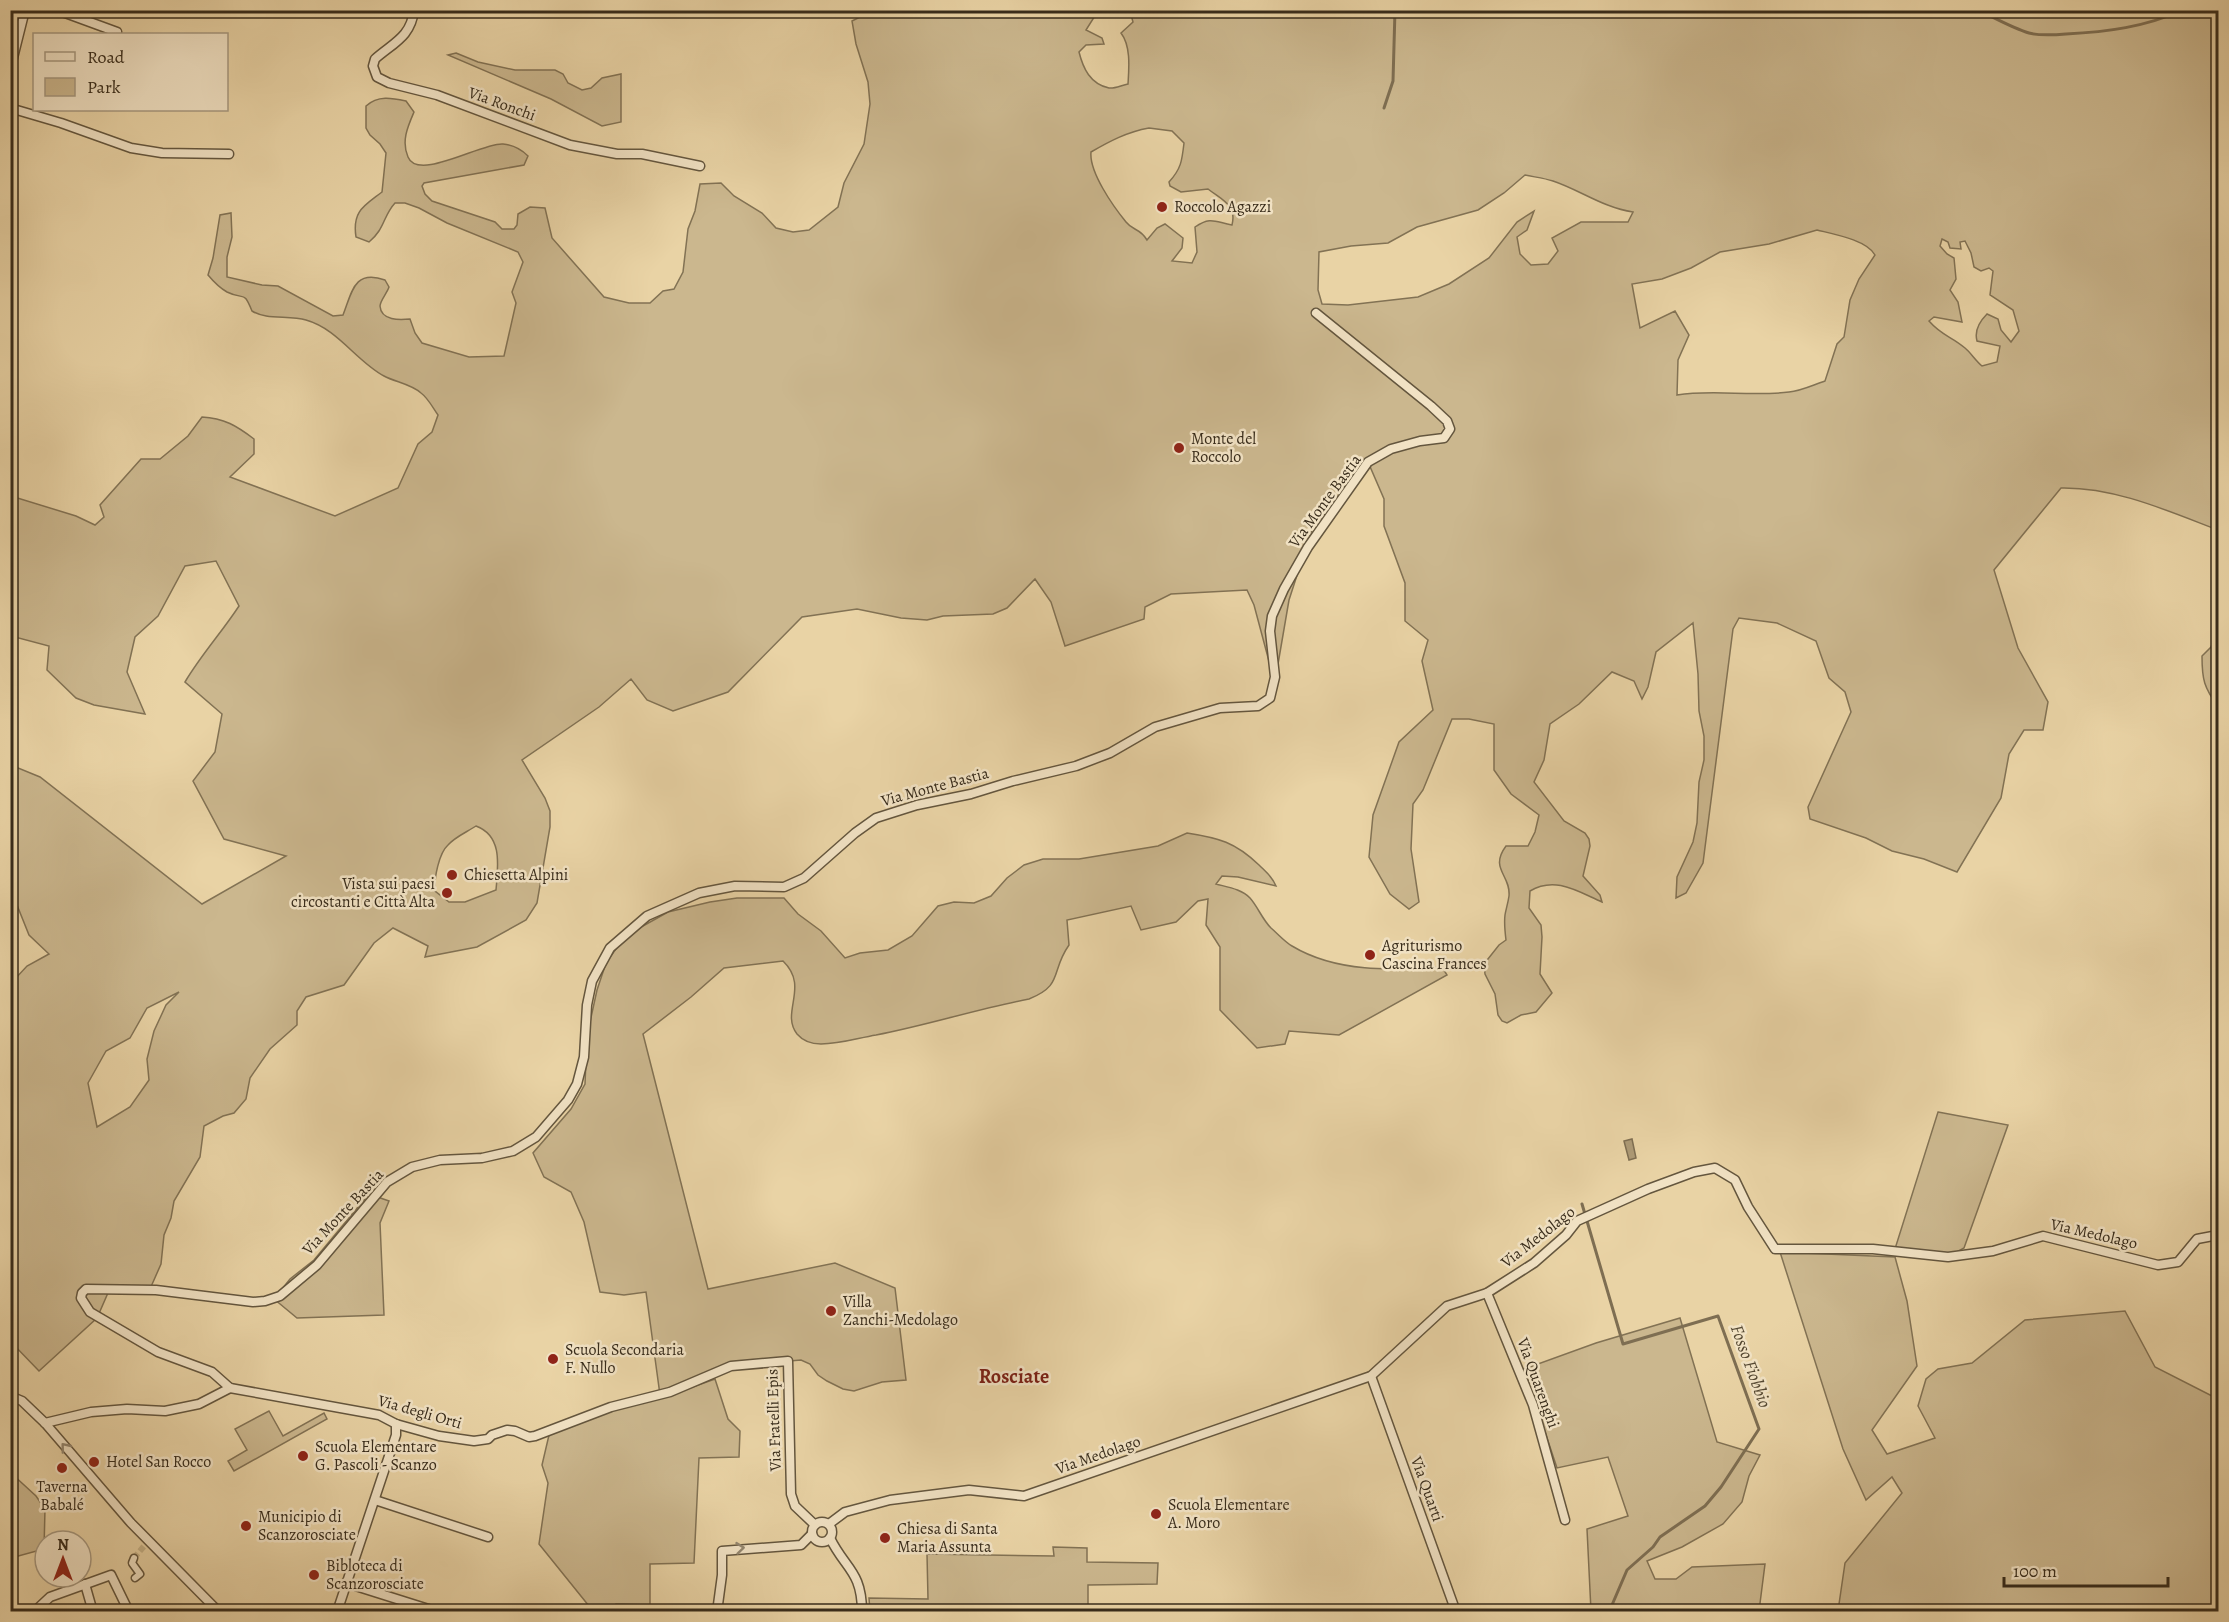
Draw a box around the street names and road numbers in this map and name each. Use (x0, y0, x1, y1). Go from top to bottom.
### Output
street label: Via Ronchi (464, 81, 539, 126)
street label: Via Monte Bastia (1283, 449, 1367, 553)
street label: Via Monte Bastia (878, 762, 992, 812)
street label: Via Monte Bastia (297, 1164, 389, 1261)
street label: Via Medolago (1496, 1201, 1580, 1274)
street label: Via Medolago (2047, 1213, 2140, 1255)
street label: Via Quarenghi (1511, 1334, 1564, 1431)
street label: Via Fratelli Epis (761, 1368, 787, 1473)
street label: Via degli Orti (374, 1389, 465, 1434)
street label: Via Medolago (1052, 1430, 1143, 1480)
street label: Via Quarti (1405, 1453, 1449, 1524)

